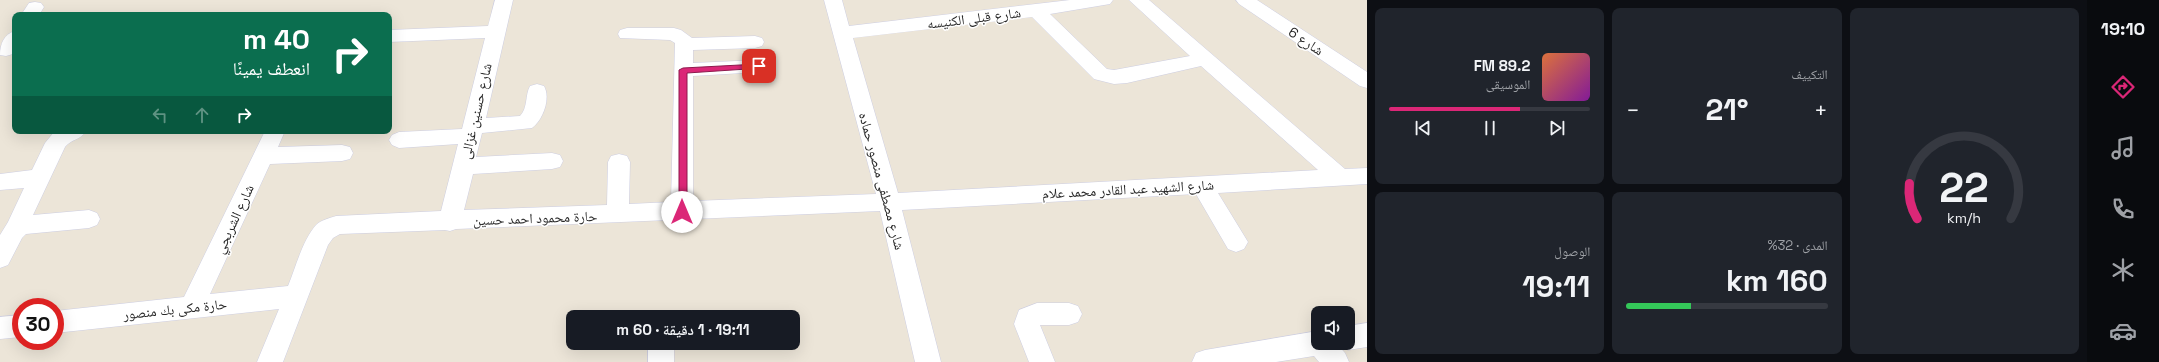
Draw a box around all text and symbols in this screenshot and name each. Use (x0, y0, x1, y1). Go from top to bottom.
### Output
street label: شارع قبلى الكنيسه (926, 3, 1022, 34)
text: 19:10 (2101, 17, 2145, 40)
text: 40 m (243, 21, 310, 57)
street label: شارع 6 (1284, 23, 1327, 60)
icon: right (324, 28, 376, 80)
pin (742, 49, 776, 83)
icon: arrive (748, 55, 770, 77)
text: 89.2 FM (1474, 56, 1530, 75)
text: انعطف يمينًا (233, 57, 310, 80)
street label: شارع حسنين غزالى (456, 61, 497, 161)
text: التكييف (1791, 66, 1828, 83)
icon: directions (2109, 73, 2137, 101)
text: الموسيقى (1486, 76, 1530, 93)
text: 21° (1705, 90, 1749, 129)
text: − (1626, 96, 1640, 124)
text: + (1814, 96, 1828, 124)
icon: left (149, 104, 171, 126)
icon: ahead (191, 104, 213, 126)
icon: right (233, 104, 255, 126)
street label: شارع مصطفى منصور حماده (854, 110, 909, 252)
icon: previous (1412, 117, 1434, 139)
icon: pause (1479, 117, 1501, 139)
icon: next (1546, 117, 1568, 139)
icon: music (2109, 134, 2137, 162)
text: 22 (1940, 161, 1989, 214)
street label: شارع الشهيد عبد القادر محمد علام (1042, 176, 1214, 203)
street label: شارع الشربجي (210, 182, 260, 258)
position arrow (661, 191, 703, 233)
icon: phone (2109, 195, 2137, 223)
street label: حارة محمود احمد حسين (473, 207, 598, 229)
text: km/h (1947, 209, 1981, 227)
text: المدى · 32% (1767, 237, 1828, 254)
text: الوصول (1554, 243, 1590, 260)
icon: climate (2109, 256, 2137, 284)
text: 160 km (1726, 261, 1828, 300)
text: 19:11 (1522, 267, 1590, 306)
street label: حارة مكى بك منصور (121, 295, 228, 324)
speed limit sign: 30 (12, 298, 64, 350)
map controls (1311, 306, 1355, 350)
button: sound (1311, 306, 1355, 350)
icon: car (2109, 317, 2137, 345)
text: 19:11 · 1 دقيقة · 60 m (616, 320, 750, 339)

